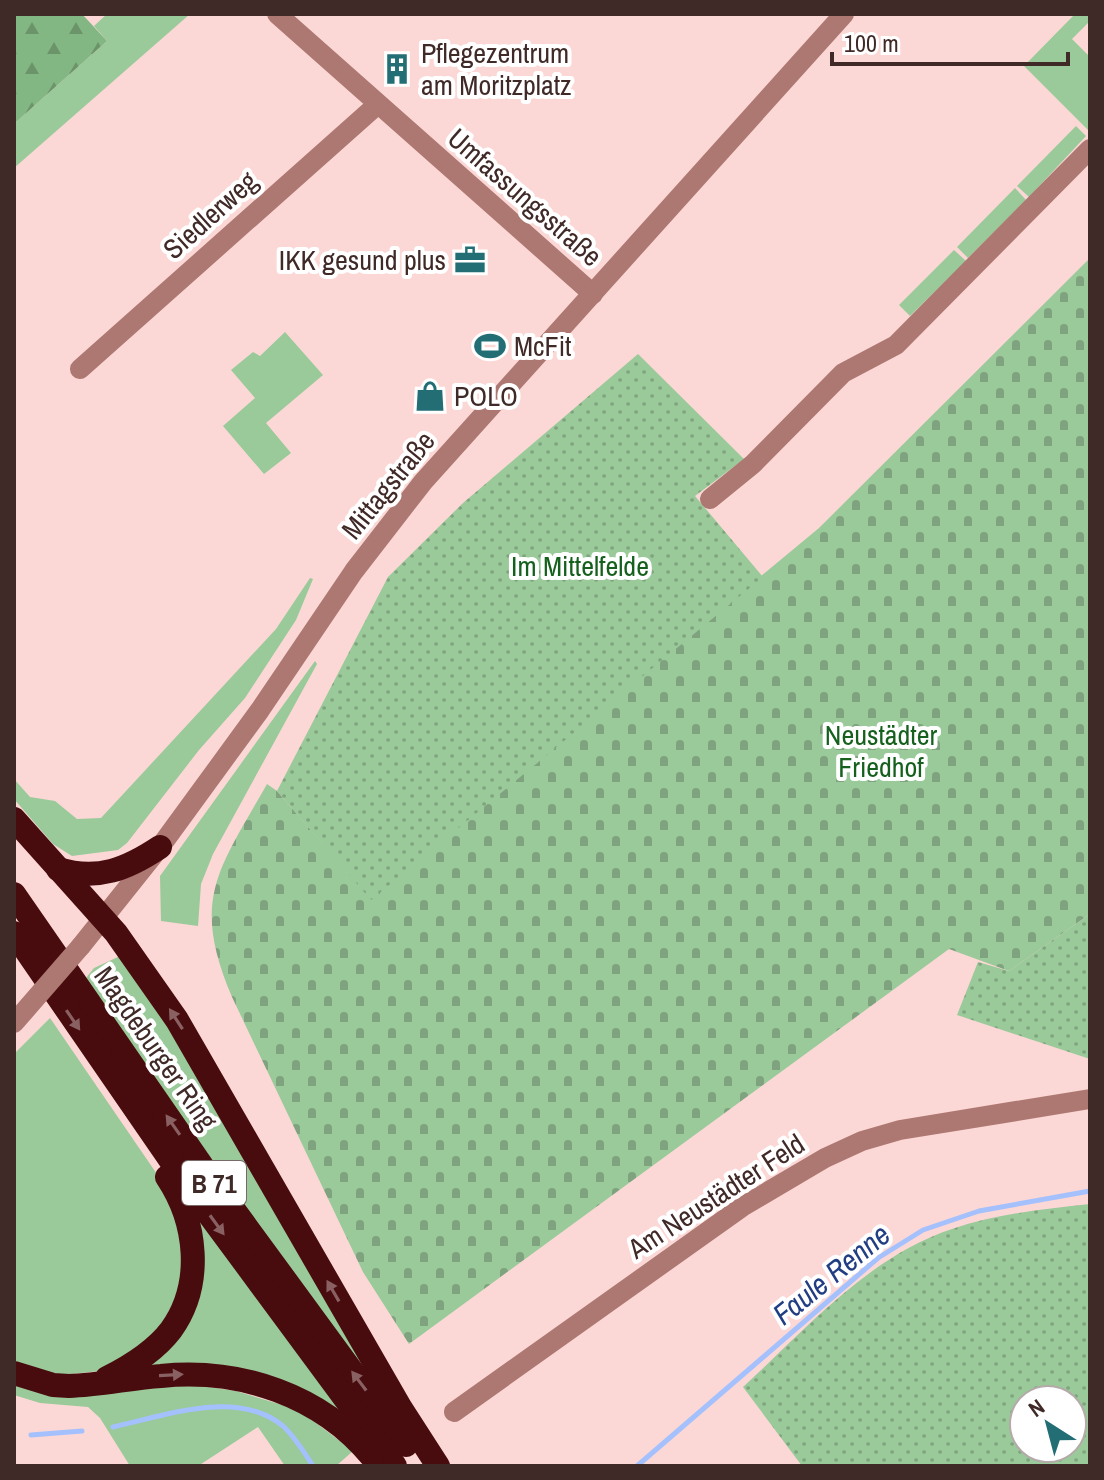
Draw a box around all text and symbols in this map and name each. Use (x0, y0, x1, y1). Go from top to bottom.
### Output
scale bar (832, 16, 1068, 66)
text: 100 m (844, 27, 899, 59)
place label: Pflegezentrum am Moritzplatz (421, 34, 572, 104)
building icon: Pflegezentrum am Moritzplatz (380, 52, 414, 86)
street label: Umfassungsstraße (440, 119, 610, 275)
street label: Siedlerweg (155, 162, 266, 268)
place label: IKK gesund plus (279, 241, 446, 279)
office icon: IKK gesund plus (453, 243, 487, 277)
place label: McFit (514, 327, 571, 365)
sports icon: McFit (473, 329, 507, 363)
place label: POLO (454, 377, 518, 415)
shop icon: POLO (413, 379, 447, 413)
street label: Mittagstraße (333, 423, 443, 547)
park label: Im Mittelfelde (511, 547, 649, 585)
park label: Neustädter Friedhof (825, 716, 938, 786)
street label: Magdeburger Ring (86, 959, 227, 1137)
one-way arrow (170, 1008, 184, 1030)
one-way arrow (65, 1010, 80, 1031)
one-way arrow (166, 1115, 181, 1136)
street label: Am Neustädter Feld (620, 1125, 811, 1268)
road number: B 71 (182, 1161, 246, 1205)
water label: Faule Renne (764, 1214, 898, 1334)
one-way arrow (209, 1215, 225, 1235)
one-way arrow (326, 1280, 340, 1302)
one-way arrow (159, 1368, 184, 1381)
one-way arrow (351, 1370, 367, 1392)
north arrow (1008, 1384, 1088, 1464)
text: N (1022, 1392, 1050, 1424)

